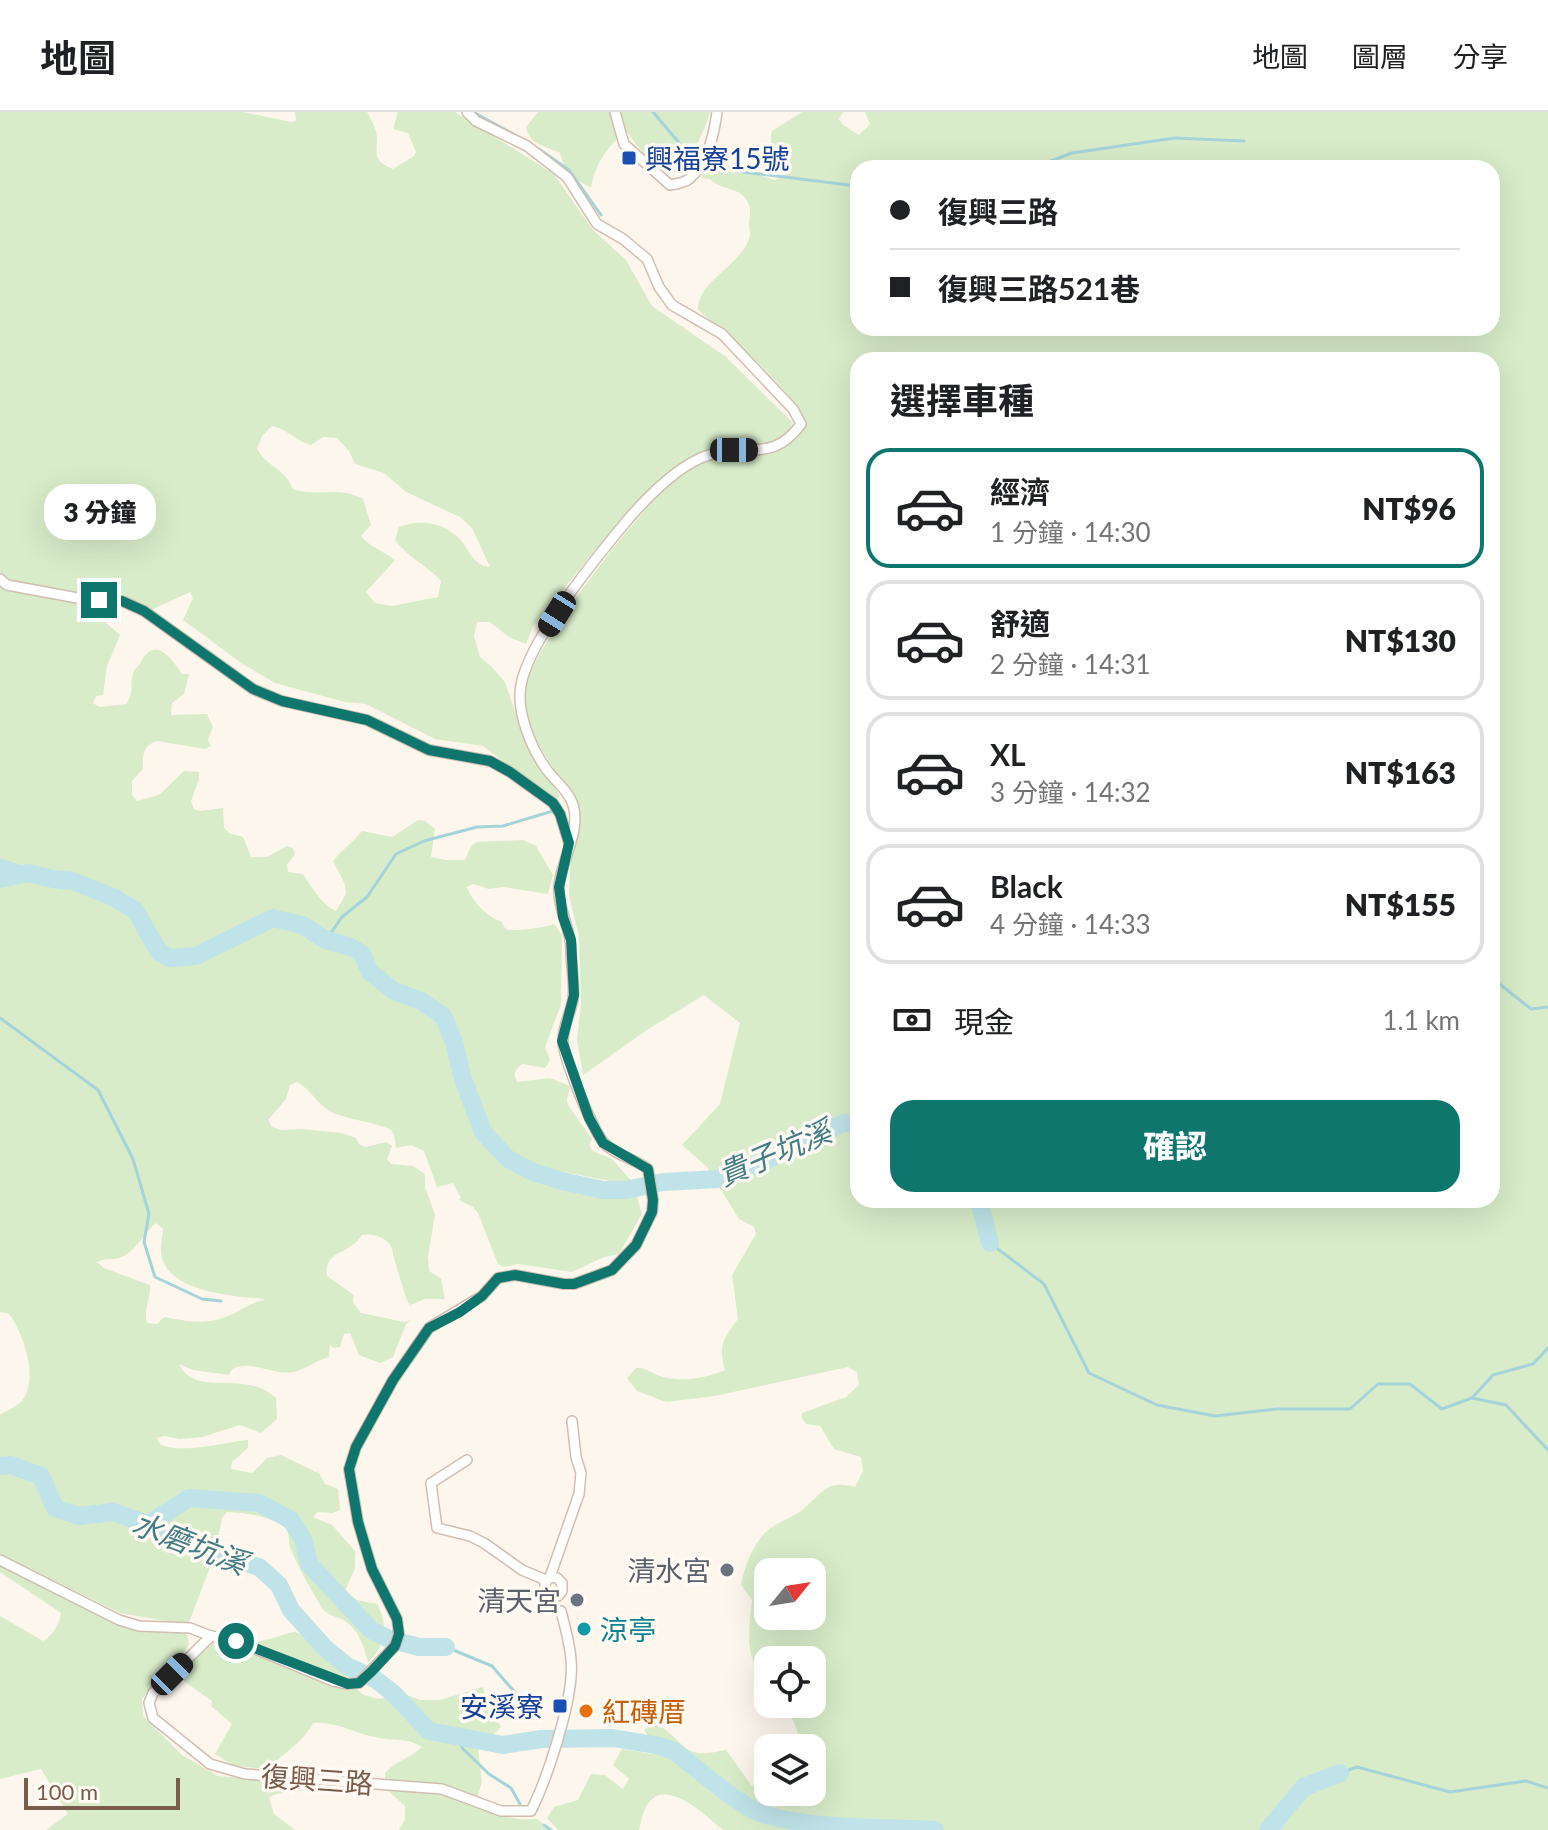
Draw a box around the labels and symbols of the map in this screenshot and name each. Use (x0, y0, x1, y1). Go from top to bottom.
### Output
place label: 興福寮15號 (645, 141, 789, 175)
marker: 興福寮15號 (620, 149, 638, 167)
car (710, 438, 758, 462)
callout: 3 分鐘 (43, 484, 155, 540)
route end (81, 582, 117, 618)
car (534, 587, 580, 641)
water label: 貴子坑溪 (712, 1110, 840, 1192)
water label: 水磨坑溪 (128, 1504, 256, 1582)
place label: 清水宮 (627, 1553, 711, 1587)
north arrow (754, 1558, 826, 1630)
marker: 清水宮 (718, 1561, 736, 1579)
place label: 清天宮 (477, 1583, 561, 1617)
marker: 清天宮 (568, 1591, 586, 1609)
place label: 涼亭 (600, 1612, 656, 1646)
marker: 涼亭 (575, 1620, 593, 1638)
route start (218, 1623, 254, 1659)
car (147, 1649, 197, 1699)
place label: 安溪寮 (460, 1689, 544, 1723)
place label: 紅磚厝 (602, 1694, 686, 1728)
marker: 安溪寮 (551, 1697, 569, 1715)
marker: 紅磚厝 (577, 1702, 595, 1720)
street label: 復興三路 (260, 1758, 374, 1800)
scale bar (24, 1774, 180, 1810)

